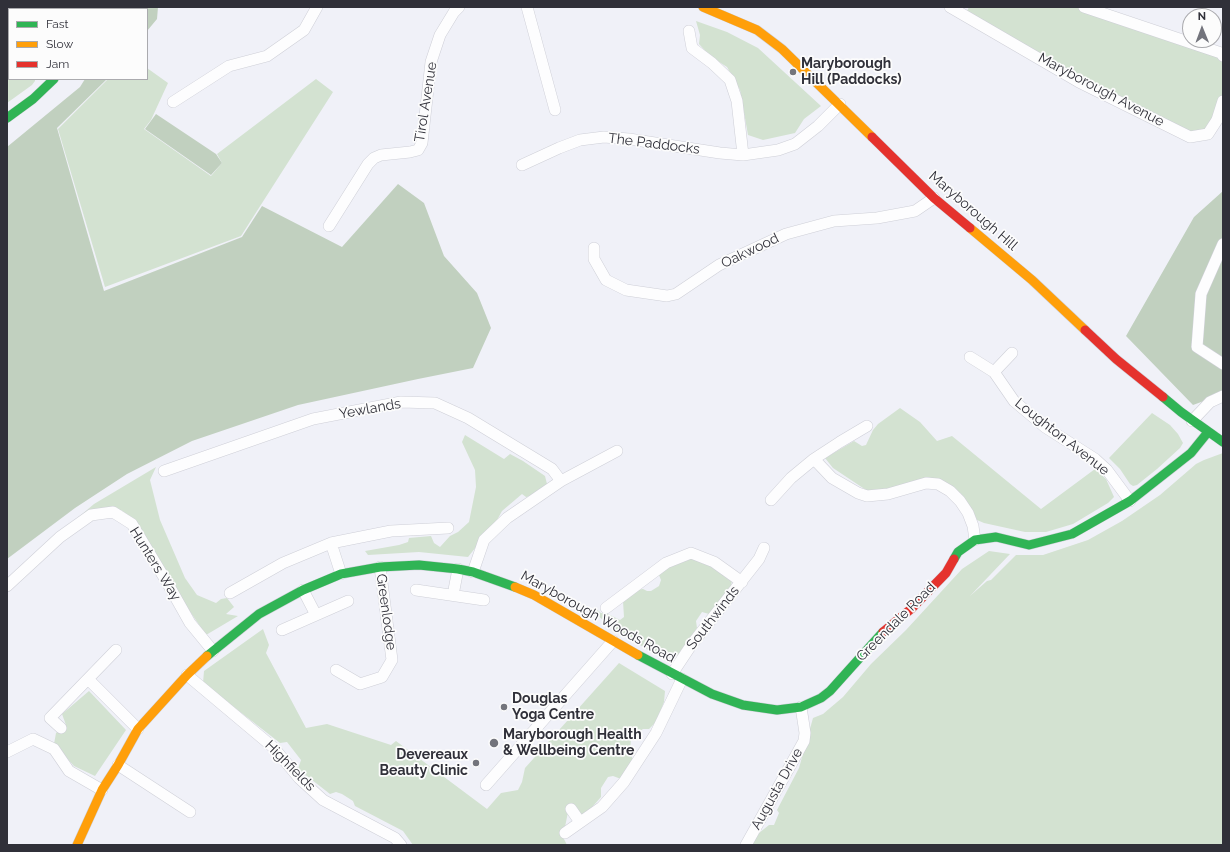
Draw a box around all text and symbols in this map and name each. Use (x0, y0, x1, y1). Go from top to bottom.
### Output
legend (8, 8, 148, 80)
north arrow (1182, 8, 1222, 48)
text: N (1197, 10, 1206, 23)
text: Fast (46, 17, 69, 31)
text: Slow (46, 37, 73, 51)
street label: Maryborough Avenue (1035, 50, 1167, 130)
place label: Maryborough Hill (Paddocks) (801, 56, 902, 88)
text: Jam (46, 57, 69, 71)
street label: Tirol Avenue (411, 61, 441, 143)
marker: Maryborough Hill (Paddocks) (788, 67, 798, 77)
street label: The Paddocks (607, 130, 701, 158)
street label: Maryborough Hill (925, 168, 1021, 254)
street label: Oakwood (718, 230, 782, 272)
street label: Yewlands (338, 395, 402, 423)
street label: Loughton Avenue (1011, 395, 1113, 479)
street label: Hunters Way (126, 524, 184, 604)
street label: Maryborough Woods Road (518, 567, 678, 667)
street label: Greenlodge (372, 573, 400, 651)
street label: Greendale Road (853, 579, 939, 665)
street label: Southwinds (683, 583, 743, 653)
place label: Douglas Yoga Centre (512, 691, 594, 724)
marker: Douglas Yoga Centre (499, 702, 509, 712)
place label: Maryborough Health & Wellbeing Centre (503, 727, 642, 760)
street label: Highfields (261, 737, 319, 795)
marker: Maryborough Health & Wellbeing Centre (488, 737, 500, 749)
street label: Augusta Drive (748, 745, 806, 833)
place label: Devereaux Beauty Clinic (379, 747, 468, 780)
marker: Devereaux Beauty Clinic (471, 758, 481, 768)

